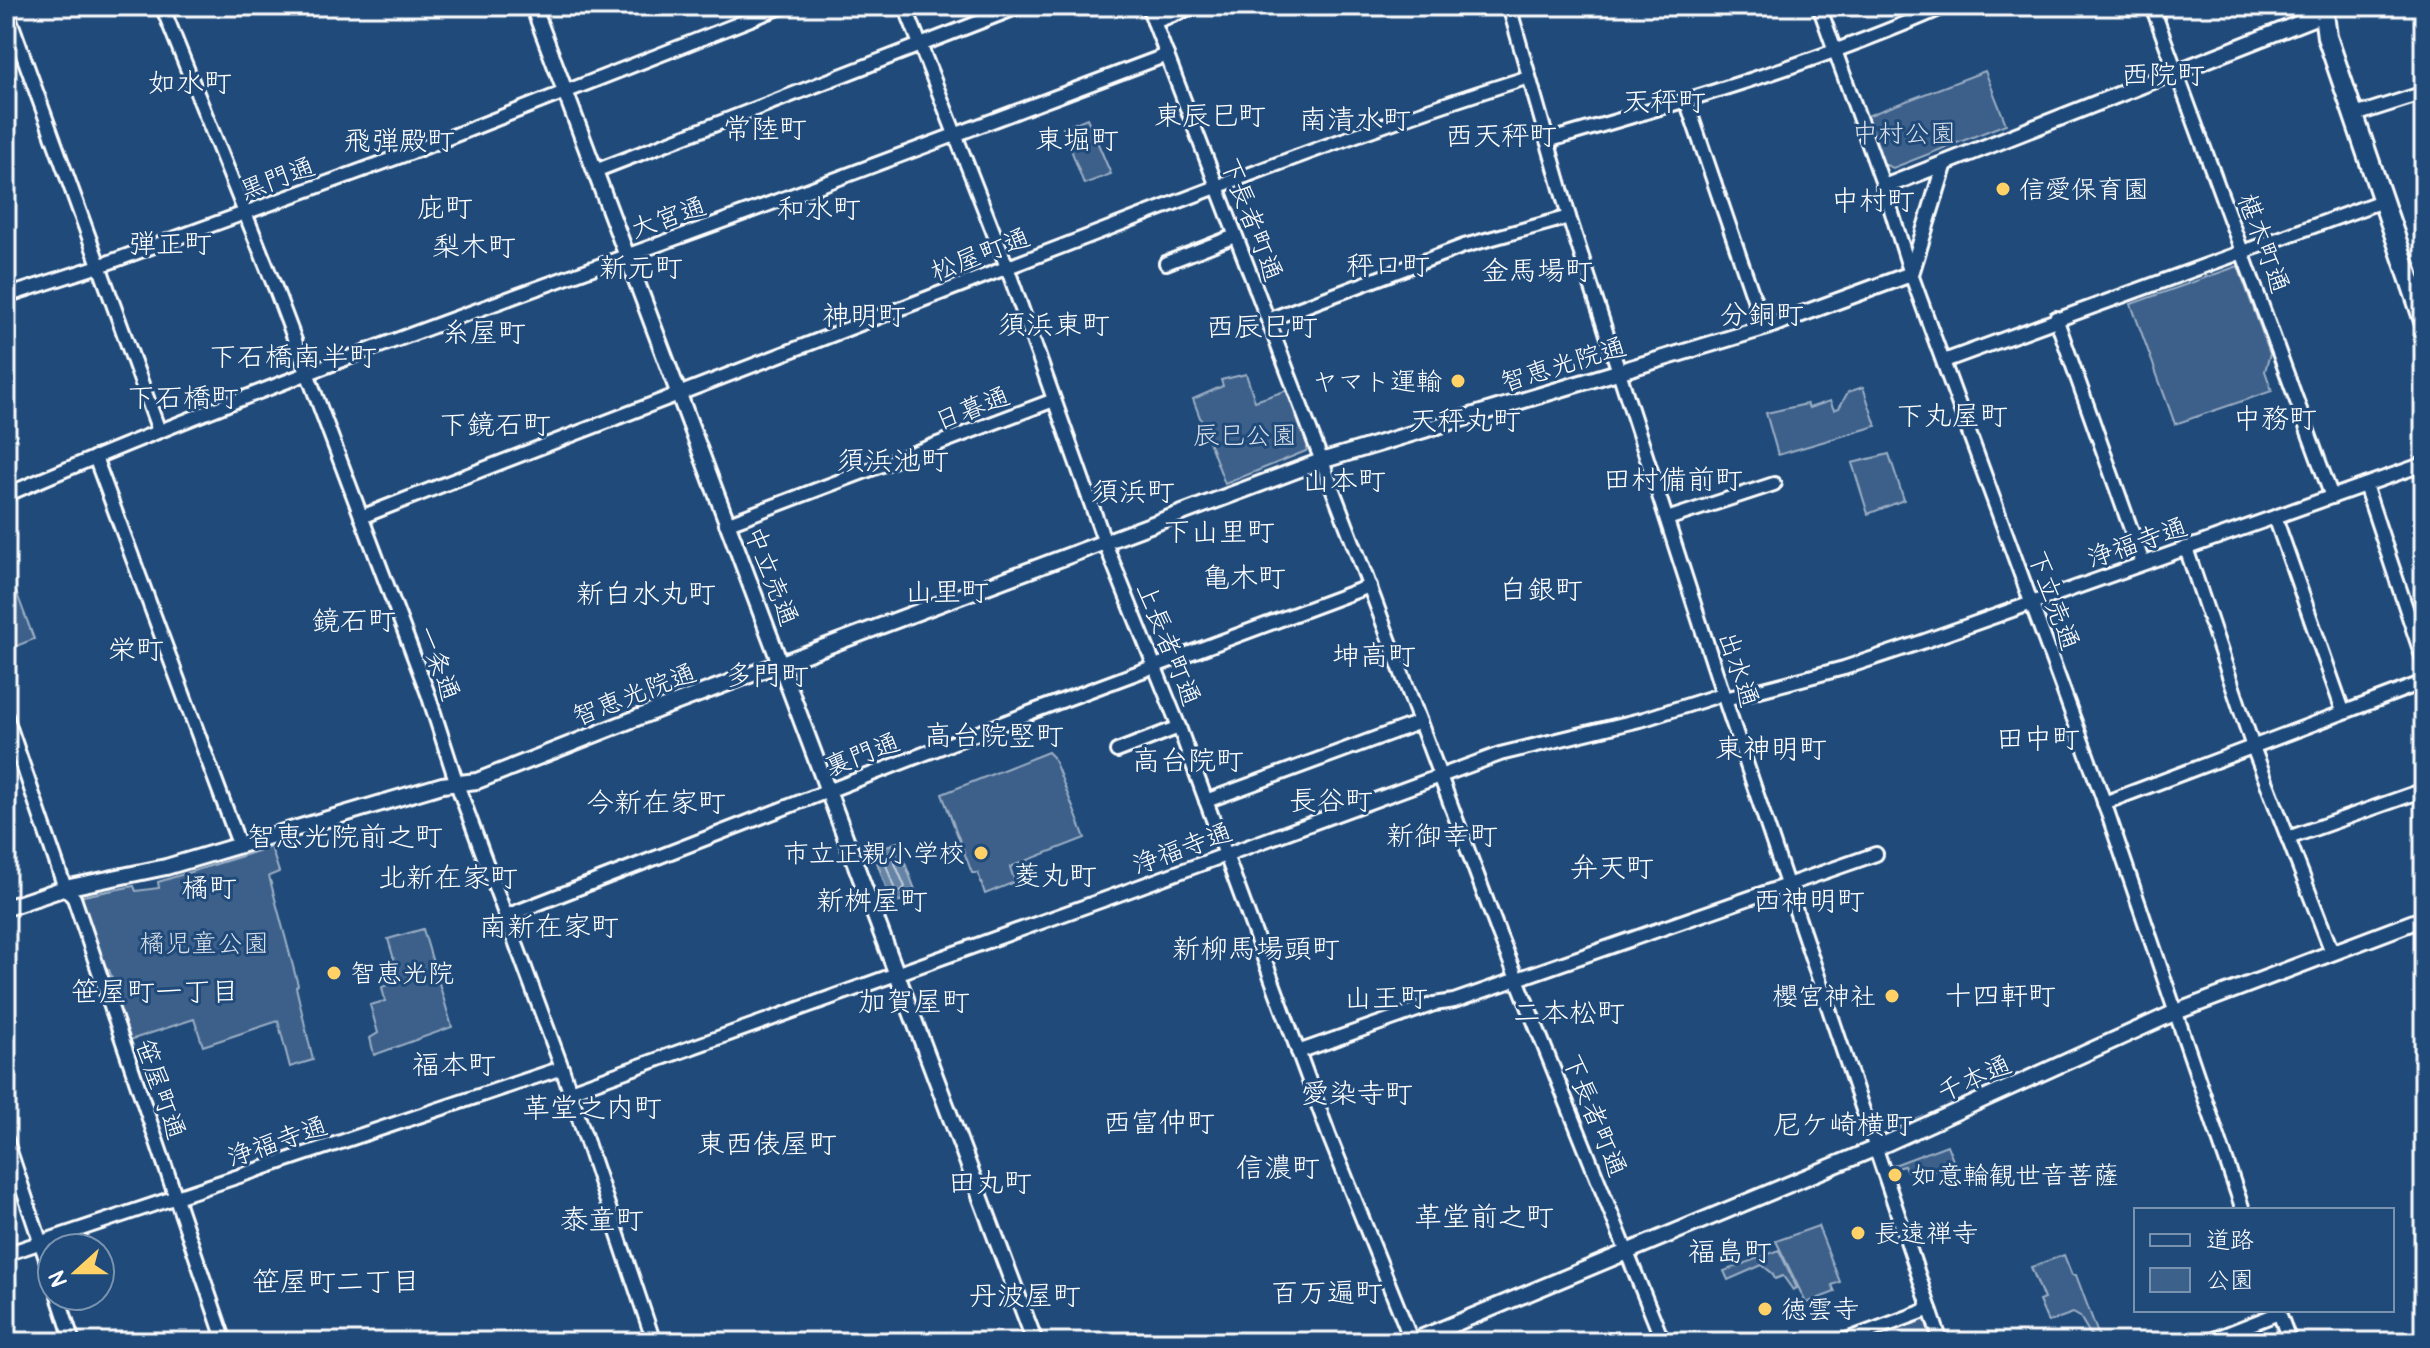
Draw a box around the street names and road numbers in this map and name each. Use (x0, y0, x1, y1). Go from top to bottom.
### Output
street label: 黒門通 (235, 151, 319, 207)
street label: 下長者町通 (1213, 153, 1289, 286)
street label: 椹木町通 (2230, 189, 2296, 298)
street label: 大宮通 (626, 190, 710, 246)
street label: 松屋町通 (926, 221, 1035, 289)
street label: 智恵光院通 (1496, 331, 1630, 399)
street label: 日暮通 (930, 380, 1015, 438)
street label: 浄福寺通 (2083, 511, 2192, 575)
street label: 中立売通 (737, 522, 805, 631)
street label: 下立売通 (2020, 546, 2086, 655)
street label: 上長者町通 (1129, 578, 1207, 711)
street label: 一条通 (410, 621, 466, 705)
street label: 出水通 (1711, 627, 1765, 711)
street label: 智恵光院通 (568, 657, 701, 733)
street label: 裏門通 (820, 726, 905, 784)
street label: 浄福寺通 (1128, 816, 1237, 882)
street label: 笹屋町通 (128, 1035, 192, 1144)
street label: 千本通 (1932, 1048, 2017, 1109)
street label: 下長者町通 (1555, 1049, 1633, 1182)
street label: 浄福寺通 (223, 1110, 332, 1174)

